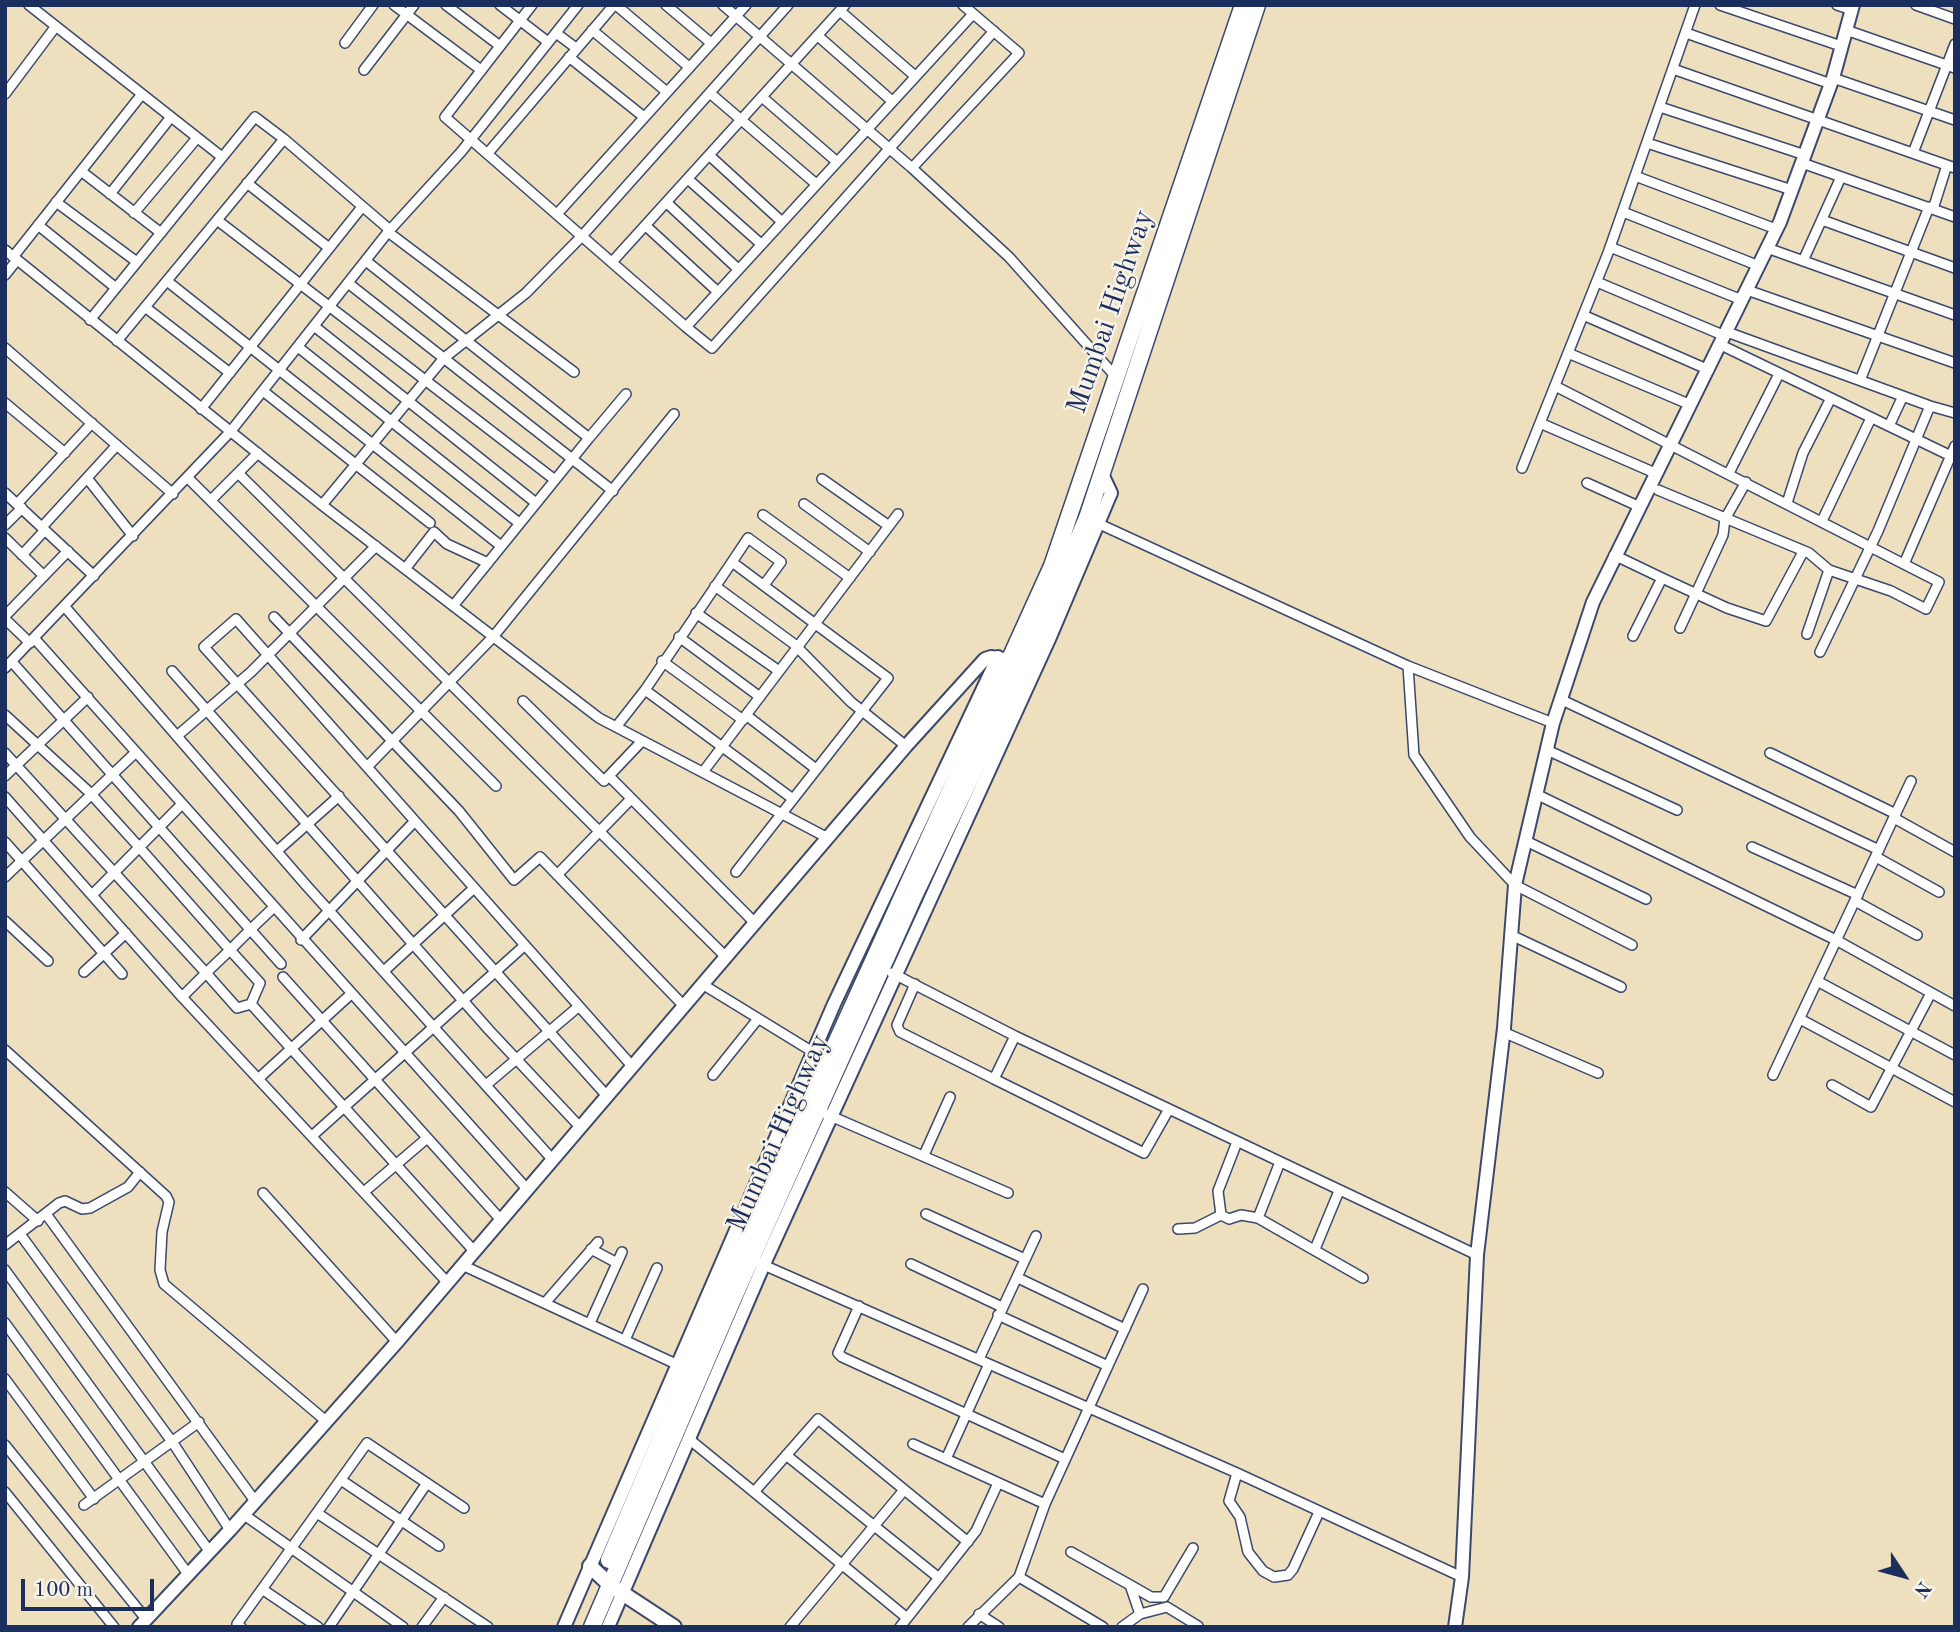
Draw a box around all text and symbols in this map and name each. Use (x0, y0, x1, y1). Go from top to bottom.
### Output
street label: Mumbai Highway (1060, 206, 1162, 418)
street label: Mumbai Highway (720, 1029, 838, 1237)
north arrow (1869, 1541, 1939, 1611)
scale bar (24, 1566, 158, 1610)
text: N (1909, 1577, 1933, 1600)
text: 100 m (34, 1580, 93, 1601)

